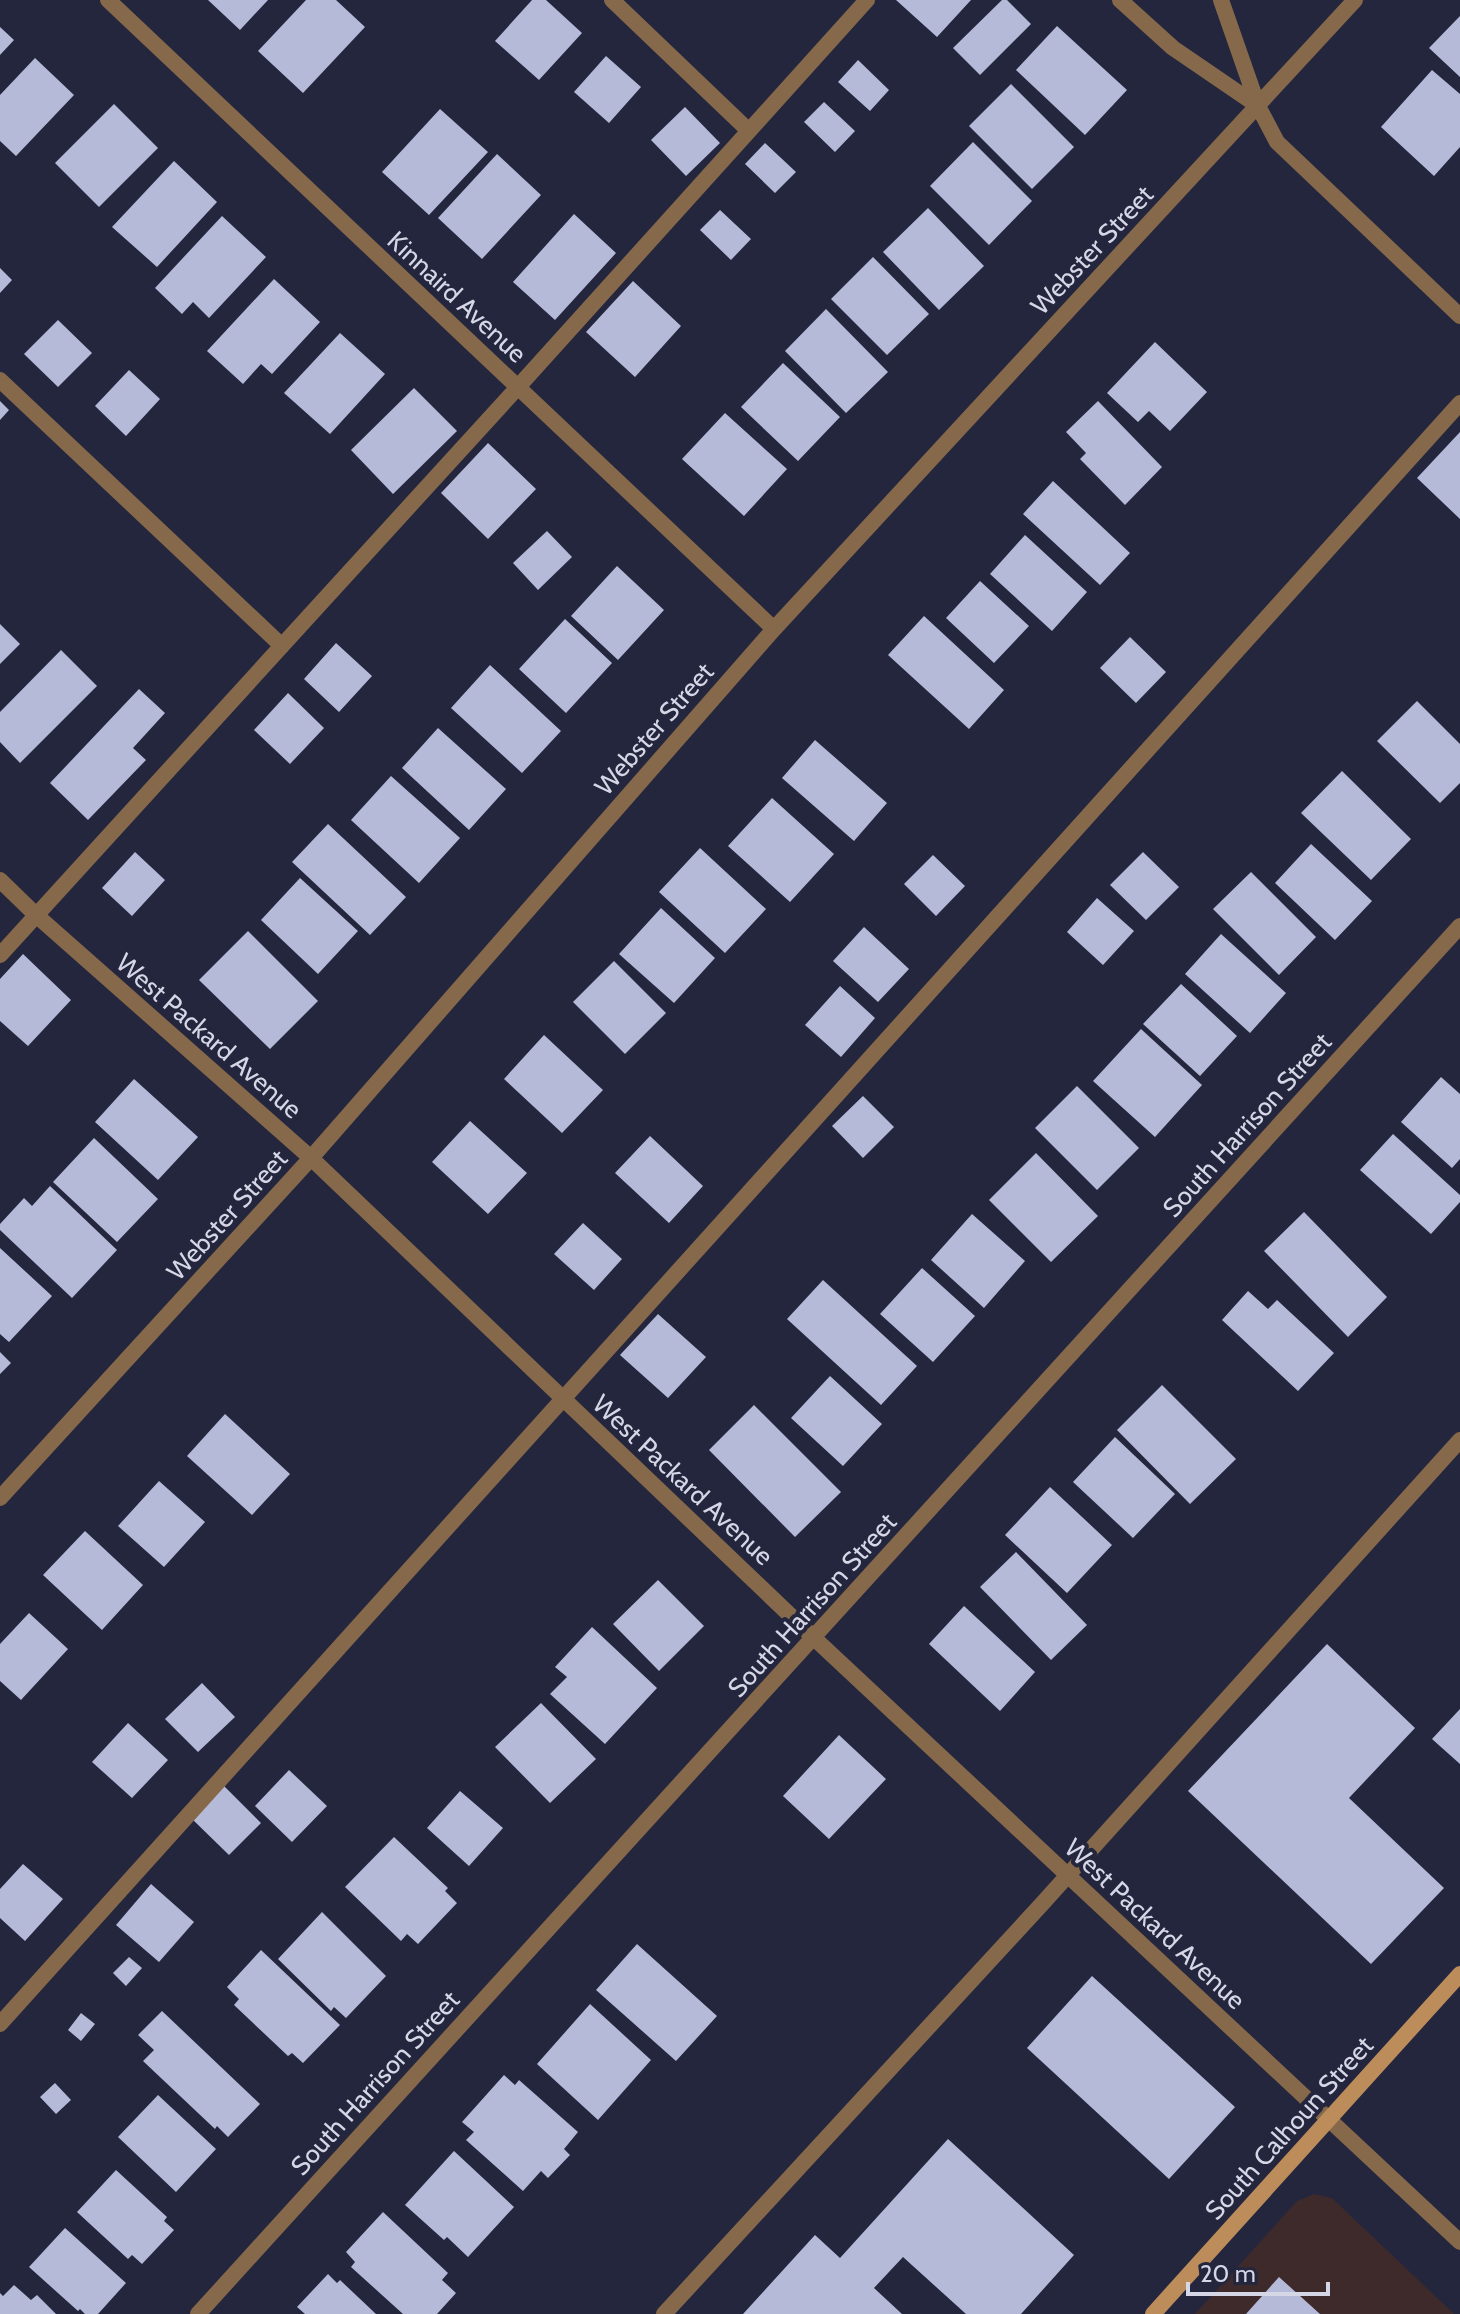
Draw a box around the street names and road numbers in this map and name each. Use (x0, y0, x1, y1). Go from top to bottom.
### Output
street label: Webster Street (1024, 179, 1160, 321)
street label: Kinnaird Avenue (381, 224, 533, 370)
street label: Webster Street (588, 656, 720, 802)
street label: West Packard Avenue (110, 947, 308, 1125)
street label: South Harrison Street (1156, 1026, 1338, 1224)
street label: Webster Street (160, 1143, 294, 1287)
street label: West Packard Avenue (586, 1388, 780, 1572)
street label: South Harrison Street (721, 1506, 903, 1704)
street label: West Packard Avenue (1058, 1832, 1252, 2016)
street label: South Harrison Street (284, 1984, 466, 2182)
street label: South Calhoun Street (1198, 2030, 1380, 2226)

